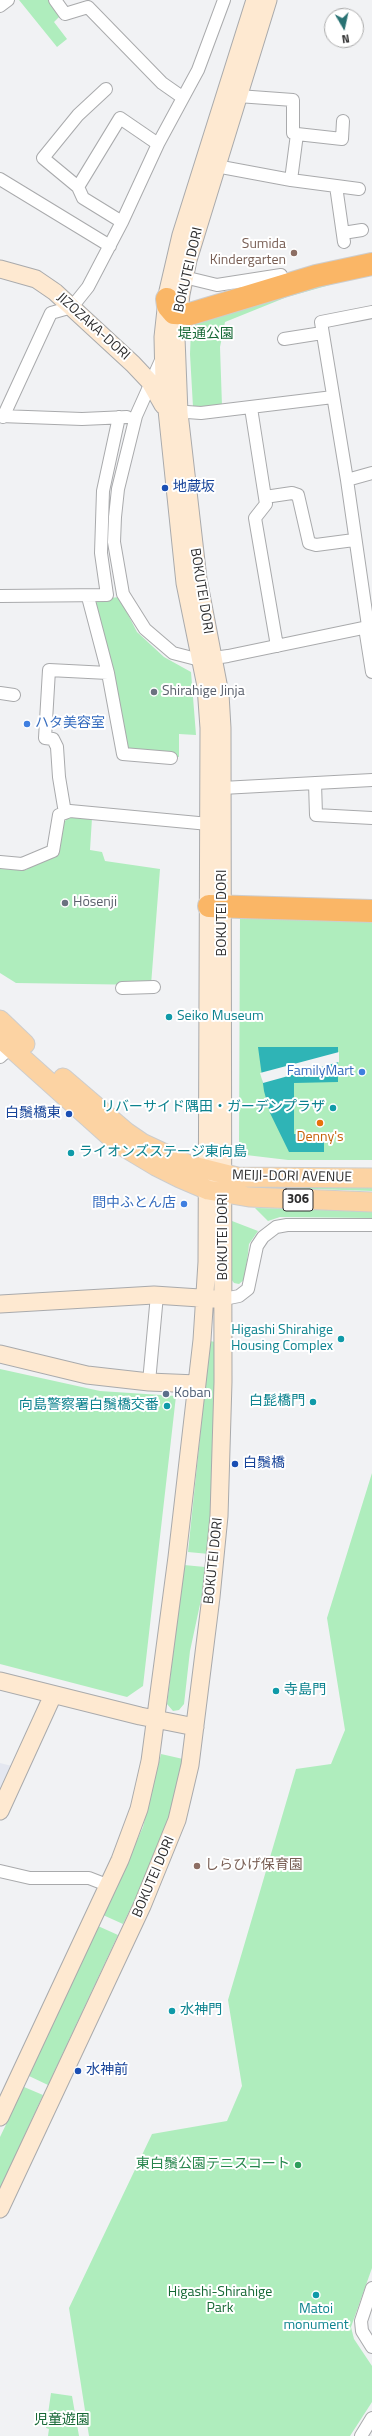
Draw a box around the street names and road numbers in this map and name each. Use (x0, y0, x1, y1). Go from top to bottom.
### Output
street label: BOKUTEI DORI (171, 226, 207, 314)
street label: JIZOZAKA-DORI (53, 290, 133, 364)
street label: BOKUTEI DORI (186, 547, 216, 635)
street label: BOKUTEI DORI (215, 870, 231, 956)
street label: MEIJI-DORI AVENUE (232, 1168, 352, 1186)
road number: 306 (283, 1189, 313, 1211)
street label: BOKUTEI DORI (216, 1194, 232, 1280)
street label: BOKUTEI DORI (201, 1517, 227, 1605)
street label: BOKUTEI DORI (129, 1834, 179, 1920)

